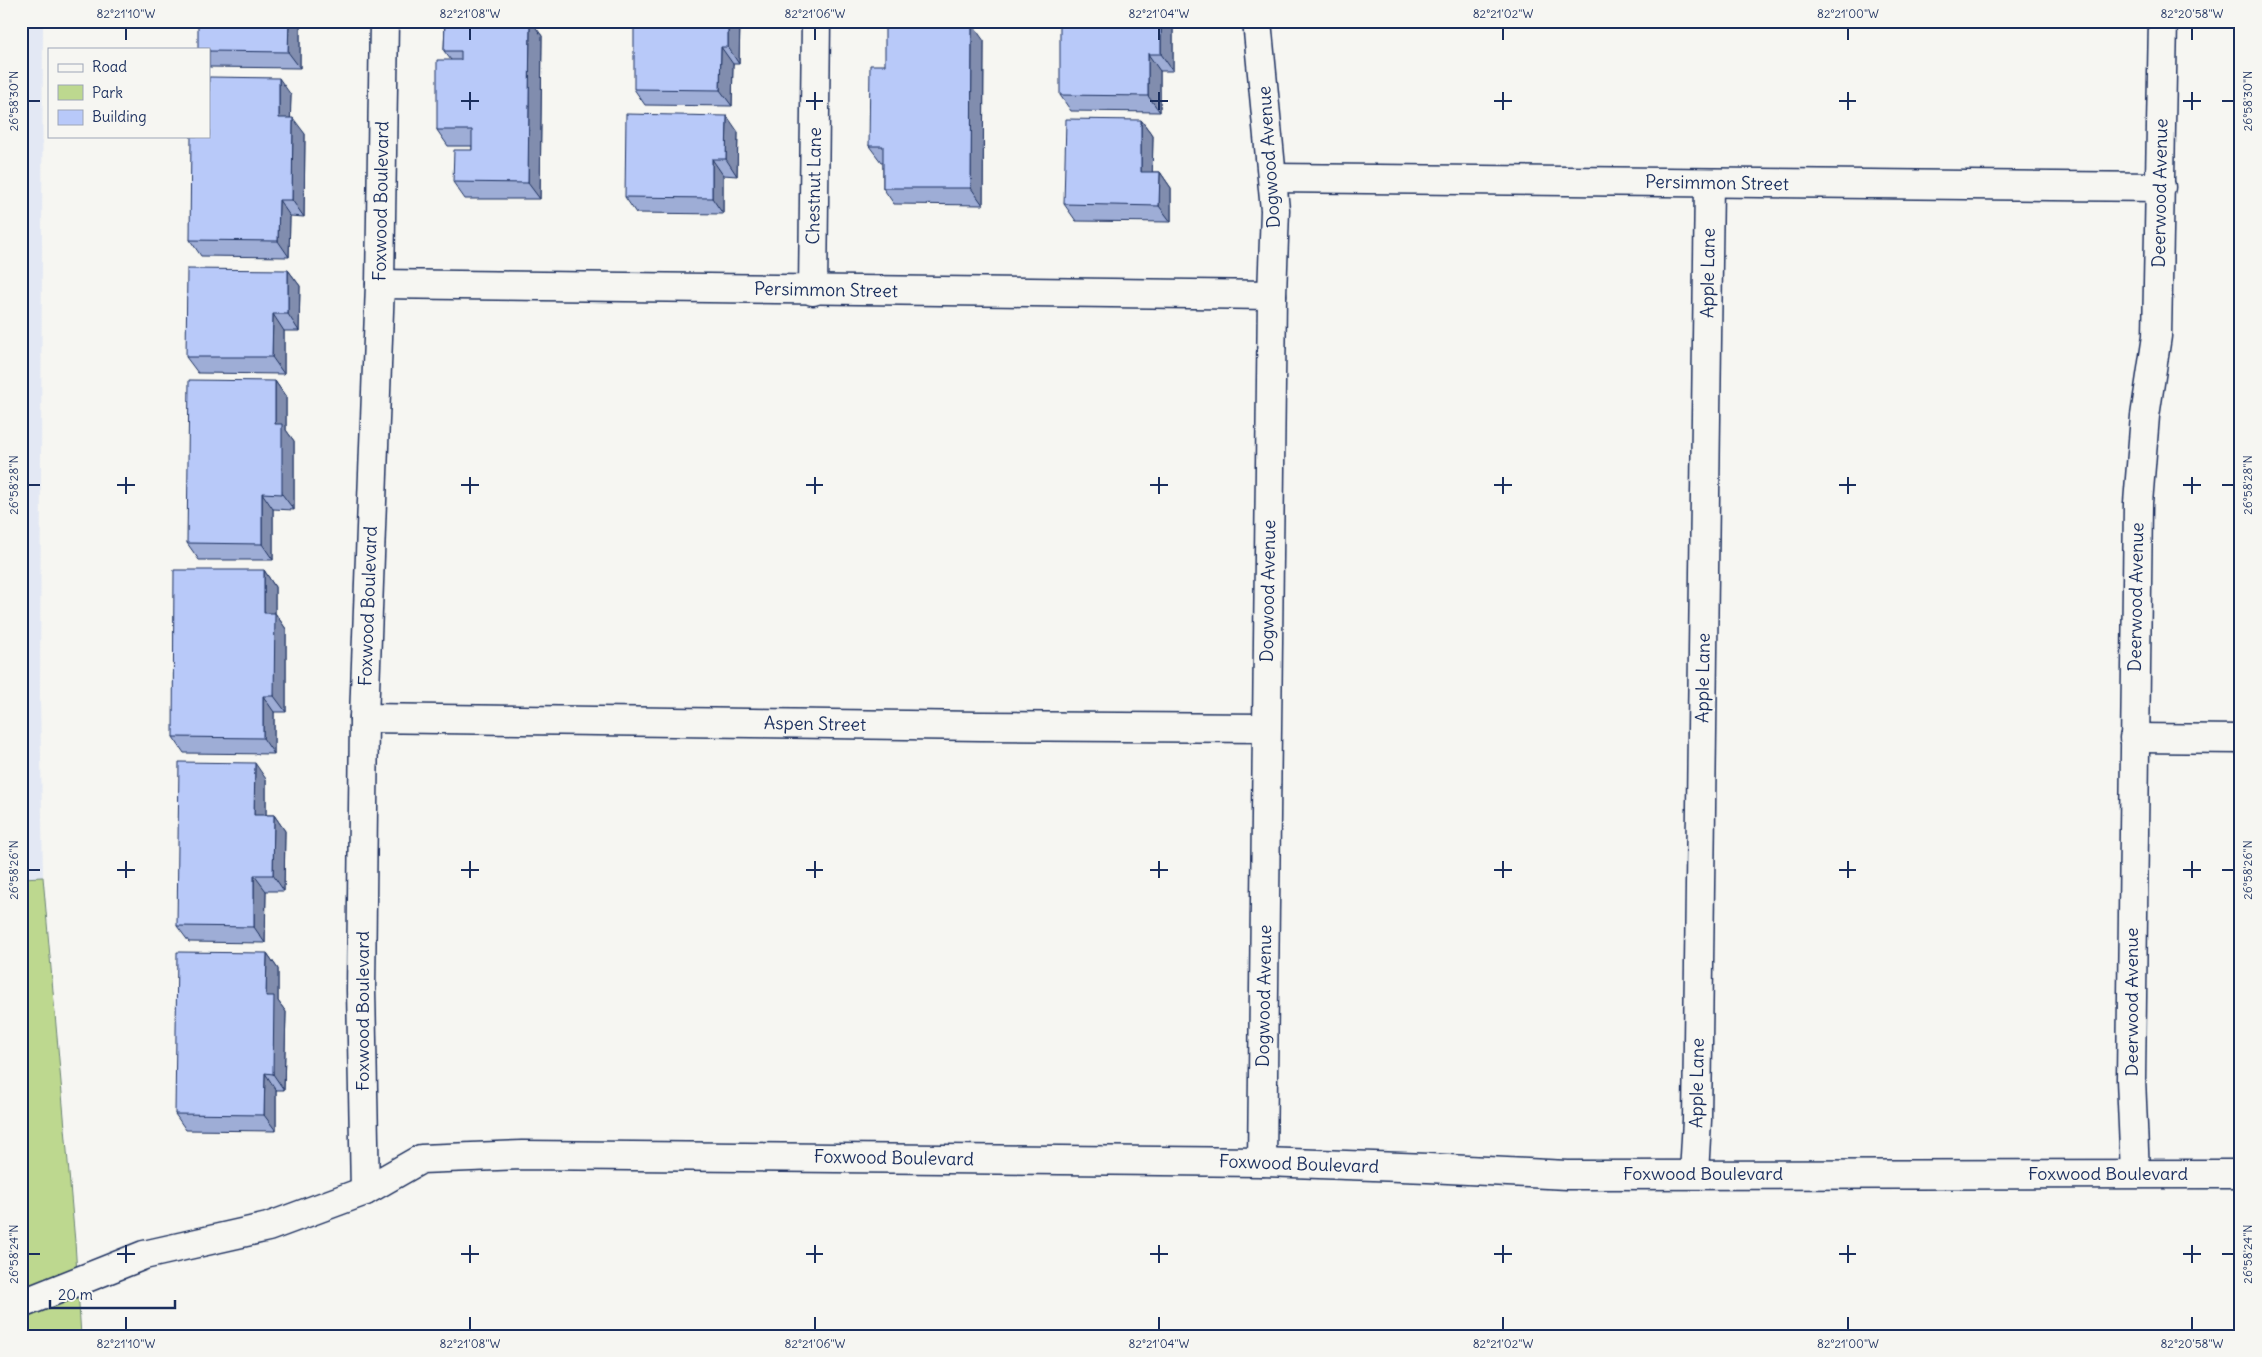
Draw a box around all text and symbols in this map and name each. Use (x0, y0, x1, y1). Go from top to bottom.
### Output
text: 82°21'10"W (97, 6, 155, 21)
text: 82°21'08"W (440, 6, 501, 21)
text: 82°21'06"W (785, 6, 846, 21)
text: 82°21'04"W (1129, 6, 1190, 21)
text: 82°21'02"W (1473, 6, 1533, 21)
text: 82°21'00"W (1817, 6, 1879, 21)
text: 82°20'58"W (2160, 6, 2224, 21)
legend (48, 48, 210, 138)
text: Road (92, 57, 127, 76)
text: 26°58'30"N (6, 71, 21, 131)
text: 26°58'30"N (2240, 71, 2255, 131)
text: Park (92, 83, 123, 102)
street label: Dogwood Avenue (1252, 85, 1285, 229)
text: Building (92, 107, 147, 126)
street label: Deerwood Avenue (2147, 118, 2172, 268)
street label: Foxwood Boulevard (368, 120, 393, 281)
street label: Chestnut Lane (801, 127, 826, 245)
street label: Persimmon Street (1645, 170, 1789, 195)
street label: Apple Lane (1695, 228, 1720, 318)
street label: Persimmon Street (754, 277, 898, 302)
text: 26°58'28"N (6, 455, 21, 515)
text: 26°58'28"N (2240, 455, 2255, 515)
street label: Dogwood Avenue (1255, 520, 1280, 662)
street label: Deerwood Avenue (2123, 522, 2148, 672)
street label: Foxwood Boulevard (353, 525, 382, 686)
street label: Apple Lane (1690, 633, 1715, 723)
street label: Aspen Street (764, 711, 866, 736)
text: 26°58'26"N (6, 840, 21, 900)
text: 26°58'26"N (2240, 840, 2255, 900)
street label: Dogwood Avenue (1251, 925, 1276, 1067)
street label: Deerwood Avenue (2120, 927, 2143, 1077)
street label: Foxwood Boulevard (351, 931, 374, 1091)
street label: Apple Lane (1684, 1038, 1709, 1128)
street label: Foxwood Boulevard (814, 1145, 975, 1170)
street label: Foxwood Boulevard (1219, 1149, 1380, 1178)
street label: Foxwood Boulevard (1623, 1162, 1783, 1185)
street label: Foxwood Boulevard (2028, 1162, 2188, 1185)
text: 26°58'24"N (6, 1224, 21, 1284)
text: 26°58'24"N (2240, 1224, 2255, 1284)
scale bar (50, 1277, 175, 1309)
text: 20 m (58, 1285, 93, 1304)
text: 82°21'10"W (97, 1336, 155, 1351)
text: 82°21'08"W (440, 1336, 501, 1351)
text: 82°21'06"W (785, 1336, 846, 1351)
text: 82°21'04"W (1129, 1336, 1190, 1351)
text: 82°21'02"W (1473, 1336, 1533, 1351)
text: 82°21'00"W (1817, 1336, 1879, 1351)
text: 82°20'58"W (2160, 1336, 2224, 1351)

